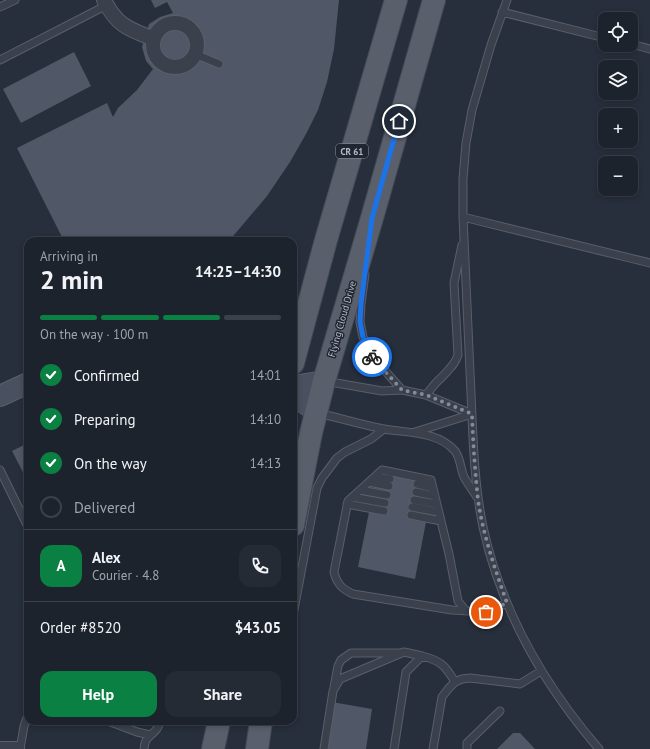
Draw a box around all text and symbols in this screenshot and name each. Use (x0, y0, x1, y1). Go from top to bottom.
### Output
map controls (598, 12, 638, 196)
button: locate (598, 12, 638, 52)
button: layers (598, 60, 638, 100)
pin (382, 104, 416, 138)
button: + (598, 108, 638, 148)
icon: home (388, 110, 410, 132)
road number: CR 61 (336, 144, 368, 158)
button: − (598, 156, 638, 196)
text: Arriving in (40, 248, 98, 265)
text: 14:25–14:30 (195, 262, 281, 281)
text: 2 min (40, 263, 103, 296)
street label: Flying Cloud Drive (325, 279, 359, 359)
text: On the way · 100 m (40, 326, 148, 343)
courier (352, 337, 392, 377)
icon: bike (361, 346, 383, 368)
icon: check (40, 364, 62, 386)
text: Confirmed (74, 366, 139, 385)
text: 14:01 (250, 367, 281, 384)
icon: check (40, 408, 62, 430)
text: Preparing (74, 410, 136, 429)
text: 14:10 (250, 411, 281, 428)
icon: check (40, 452, 62, 474)
text: On the way (74, 454, 147, 473)
text: 14:13 (250, 455, 281, 472)
text: Delivered (74, 498, 135, 517)
button: phone (239, 545, 281, 587)
text: Alex (92, 548, 121, 567)
text: A (56, 556, 66, 575)
text: Courier · 4.8 (92, 567, 159, 584)
pin (469, 595, 503, 629)
icon: bag (475, 601, 497, 623)
text: Order #8520 (40, 618, 121, 637)
text: $43.05 (235, 618, 281, 637)
button: Help (40, 671, 157, 717)
button: Share (165, 671, 281, 717)

